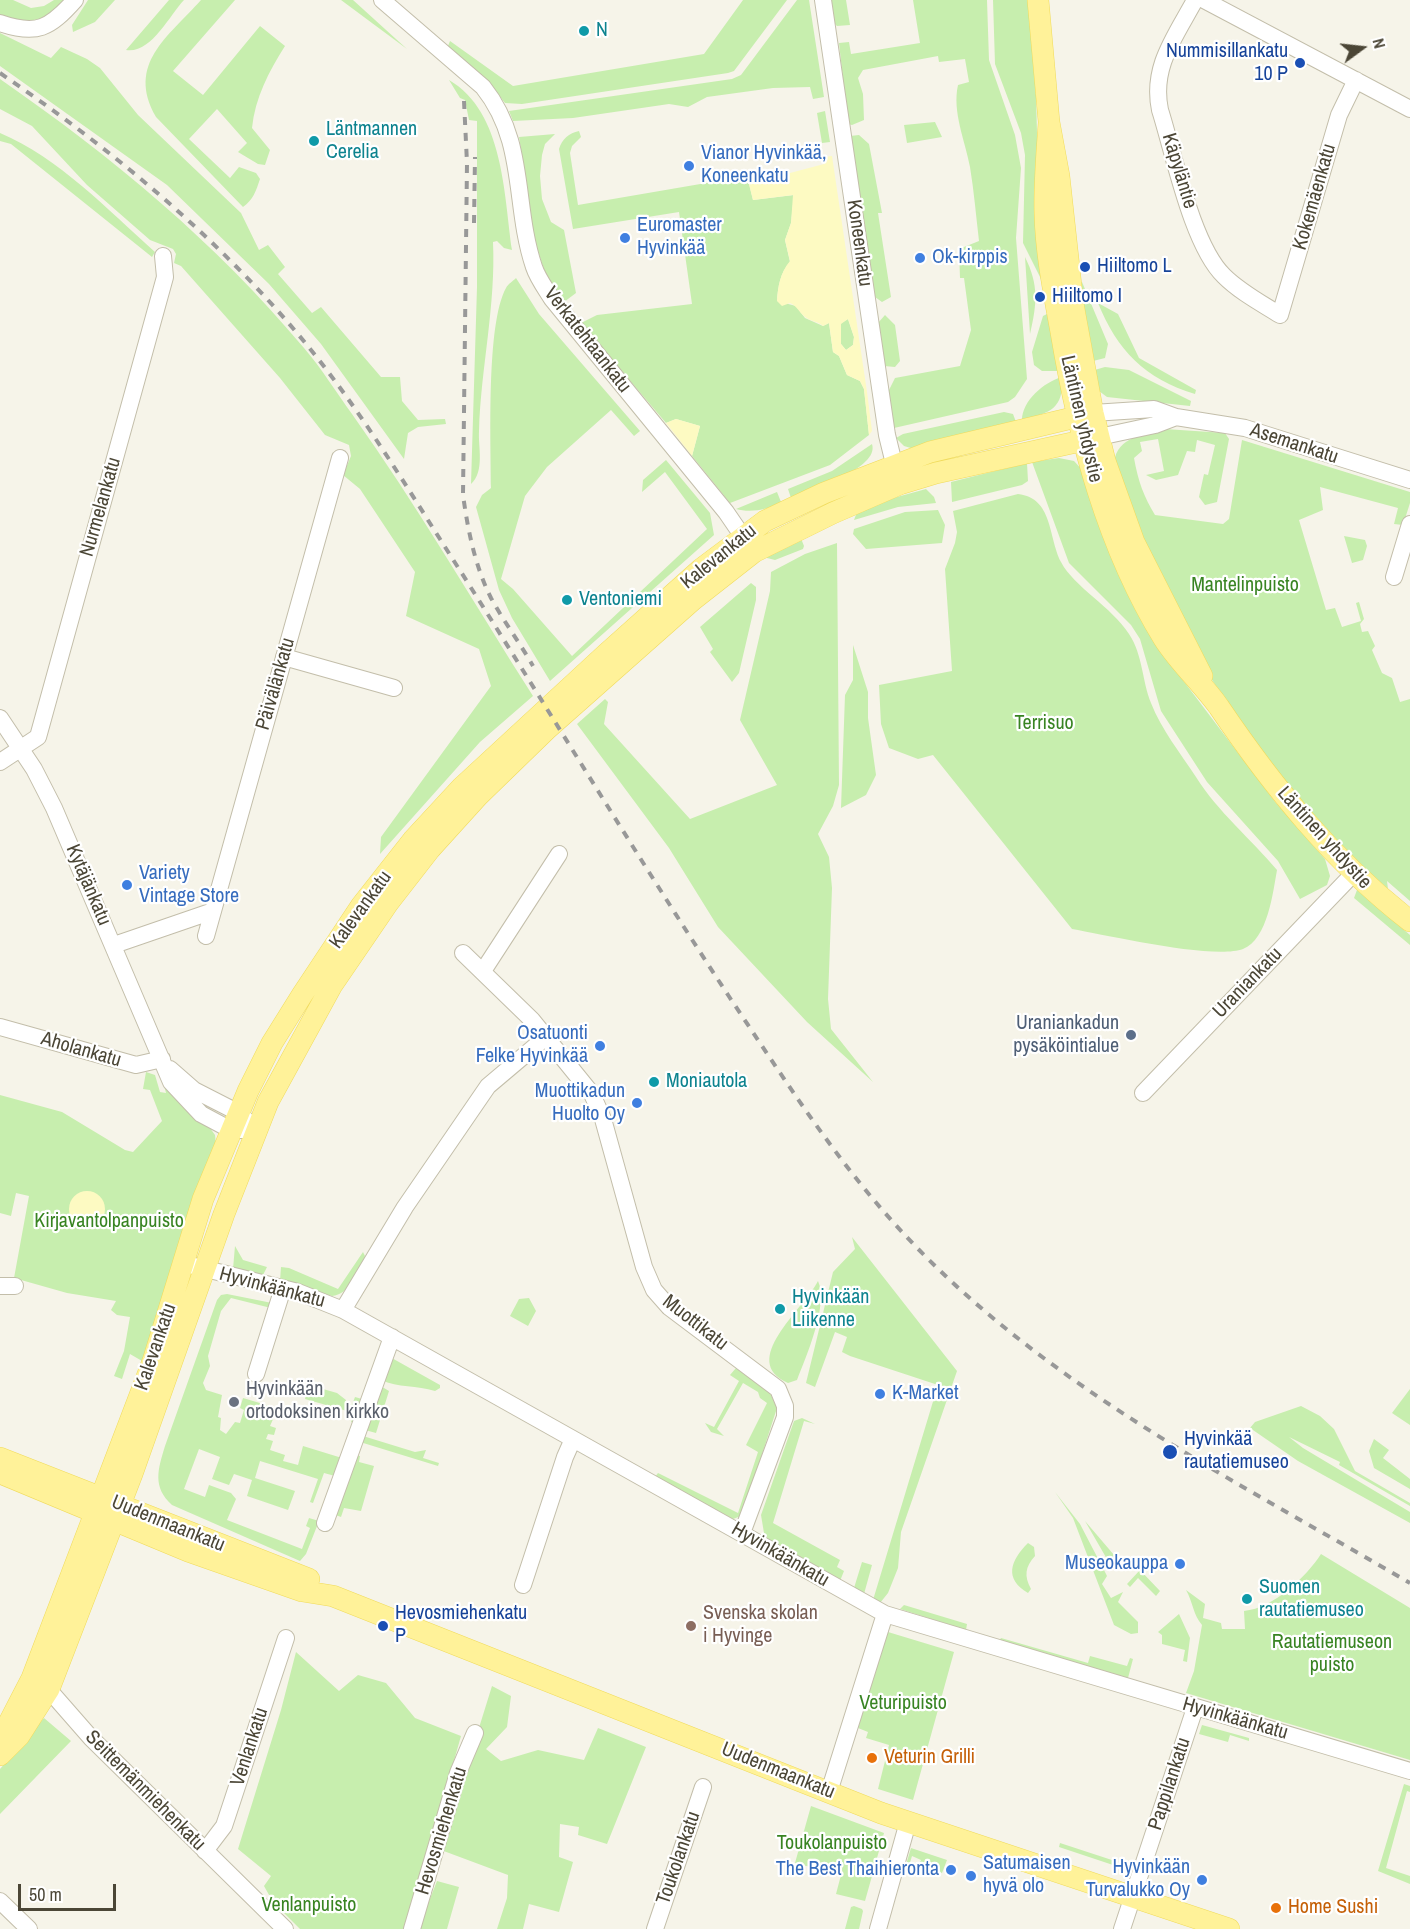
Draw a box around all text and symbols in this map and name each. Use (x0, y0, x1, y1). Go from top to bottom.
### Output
north arrow (1332, 18, 1392, 78)
place label: N (596, 19, 608, 43)
marker: N (577, 24, 591, 38)
text: N (1368, 36, 1391, 51)
place label: Nummisillankatu 10 P (1166, 40, 1288, 87)
marker: Nummisillankatu 10 P (1293, 56, 1307, 70)
place label: Läntmannen Cerelia (326, 118, 417, 165)
street label: Käpyläntie (1156, 130, 1202, 212)
marker: Läntmannen Cerelia (307, 134, 321, 148)
street label: Kokemäenkatu (1288, 141, 1342, 253)
place label: Vianor Hyvinkää, Koneenkatu (701, 142, 827, 189)
marker: Vianor Hyvinkää, Koneenkatu (682, 159, 696, 173)
street label: Koneenkatu (841, 198, 877, 288)
place label: Euromaster Hyvinkää (637, 214, 722, 261)
marker: Euromaster Hyvinkää (618, 231, 632, 245)
place label: Ok-kirppis (932, 246, 1008, 270)
marker: Ok-kirppis (913, 251, 927, 265)
place label: Hiiltomo L (1097, 255, 1172, 279)
marker: Hiiltomo L (1078, 260, 1092, 274)
street label: Verkatehtaankatu (538, 282, 636, 398)
place label: Hiiltomo I (1052, 285, 1122, 309)
marker: Hiiltomo I (1033, 290, 1047, 304)
street label: Läntinen yhdystie (1055, 353, 1107, 485)
street label: Asemankatu (1247, 419, 1341, 469)
street label: Nurmelankatu (75, 455, 127, 559)
street label: Kalevankatu (676, 519, 762, 595)
park label: Mantelinpuisto (1191, 574, 1299, 598)
place label: Ventoniemi (579, 588, 662, 612)
marker: Ventoniemi (560, 593, 574, 607)
street label: Päivälänkatu (251, 635, 301, 733)
park label: Terrisuo (1014, 712, 1074, 736)
street label: Läntinen yhdystie (1272, 782, 1376, 894)
street label: Kytäjänkatu (60, 841, 116, 929)
place label: Variety Vintage Store (139, 862, 239, 909)
street label: Kalevankatu (325, 866, 397, 954)
marker: Variety Vintage Store (120, 878, 134, 892)
street label: Uraniankatu (1208, 943, 1288, 1023)
place label: Uraniankadun pysäköintialue (1013, 1012, 1119, 1059)
place label: Osatuonti Felke Hyvinkää (476, 1022, 588, 1069)
street label: Aholankatu (38, 1027, 124, 1073)
marker: Uraniankadun pysäköintialue (1124, 1028, 1138, 1042)
marker: Osatuonti Felke Hyvinkää (593, 1039, 607, 1053)
place label: Moniautola (666, 1070, 747, 1094)
marker: Moniautola (647, 1075, 661, 1089)
place label: Muottikadun Huolto Oy (535, 1080, 625, 1127)
marker: Muottikadun Huolto Oy (630, 1096, 644, 1110)
park label: Kirjavantolpanpuisto (34, 1210, 184, 1234)
street label: Hyvinkäänkatu (217, 1262, 327, 1314)
place label: Hyvinkään Liikenne (792, 1286, 869, 1333)
street label: Muottikatu (657, 1290, 733, 1356)
street label: Kalevankatu (130, 1300, 182, 1394)
marker: Hyvinkään Liikenne (773, 1302, 787, 1316)
place label: Hyvinkään ortodoksinen kirkko (246, 1378, 389, 1425)
place label: K-Market (892, 1382, 959, 1406)
marker: K-Market (873, 1387, 887, 1401)
marker: Hyvinkään ortodoksinen kirkko (227, 1395, 241, 1409)
place label: Hyvinkää rautatiemuseo (1184, 1428, 1289, 1475)
marker: Hyvinkää rautatiemuseo (1161, 1443, 1179, 1461)
street label: Uudenmaankatu (108, 1490, 228, 1558)
street label: Hyvinkäänkatu (727, 1517, 833, 1593)
place label: Museokauppa (1065, 1552, 1168, 1576)
marker: Museokauppa (1173, 1557, 1187, 1571)
place label: Suomen rautatiemuseo (1259, 1576, 1364, 1623)
marker: Suomen rautatiemuseo (1240, 1592, 1254, 1606)
place label: Hevosmiehenkatu P (395, 1602, 527, 1649)
place label: Svenska skolan i Hyvinge (703, 1602, 818, 1649)
marker: Hevosmiehenkatu P (376, 1619, 390, 1633)
marker: Svenska skolan i Hyvinge (684, 1619, 698, 1633)
park label: Rautatiemuseon puisto (1272, 1631, 1392, 1678)
park label: Veturipuisto (859, 1692, 947, 1716)
street label: Hyvinkäänkatu (1180, 1693, 1290, 1745)
street label: Venlankatu (226, 1705, 274, 1789)
street label: Seittemänmiehenkatu (80, 1726, 210, 1856)
street label: Pappilankatu (1144, 1735, 1196, 1833)
street label: Uudenmaankatu (718, 1737, 838, 1805)
place label: Veturin Grilli (884, 1746, 975, 1770)
marker: Veturin Grilli (865, 1751, 879, 1765)
street label: Hevosmiehenkatu (411, 1764, 473, 1898)
street label: Toukolankatu (652, 1808, 706, 1908)
park label: Toukolanpuisto (777, 1832, 887, 1856)
place label: Satumaisen hyvä olo (983, 1852, 1071, 1899)
place label: Hyvinkään Turvalukko Oy (1086, 1856, 1190, 1903)
place label: The Best Thaihieronta (776, 1858, 939, 1882)
marker: The Best Thaihieronta (944, 1863, 958, 1877)
marker: Satumaisen hyvä olo (964, 1869, 978, 1883)
scale bar (21, 1872, 118, 1910)
marker: Hyvinkään Turvalukko Oy (1195, 1873, 1209, 1887)
text: 50 m (29, 1882, 62, 1907)
park label: Venlanpuisto (262, 1894, 356, 1918)
place label: Home Sushi (1288, 1896, 1378, 1920)
marker: Home Sushi (1269, 1901, 1283, 1915)

